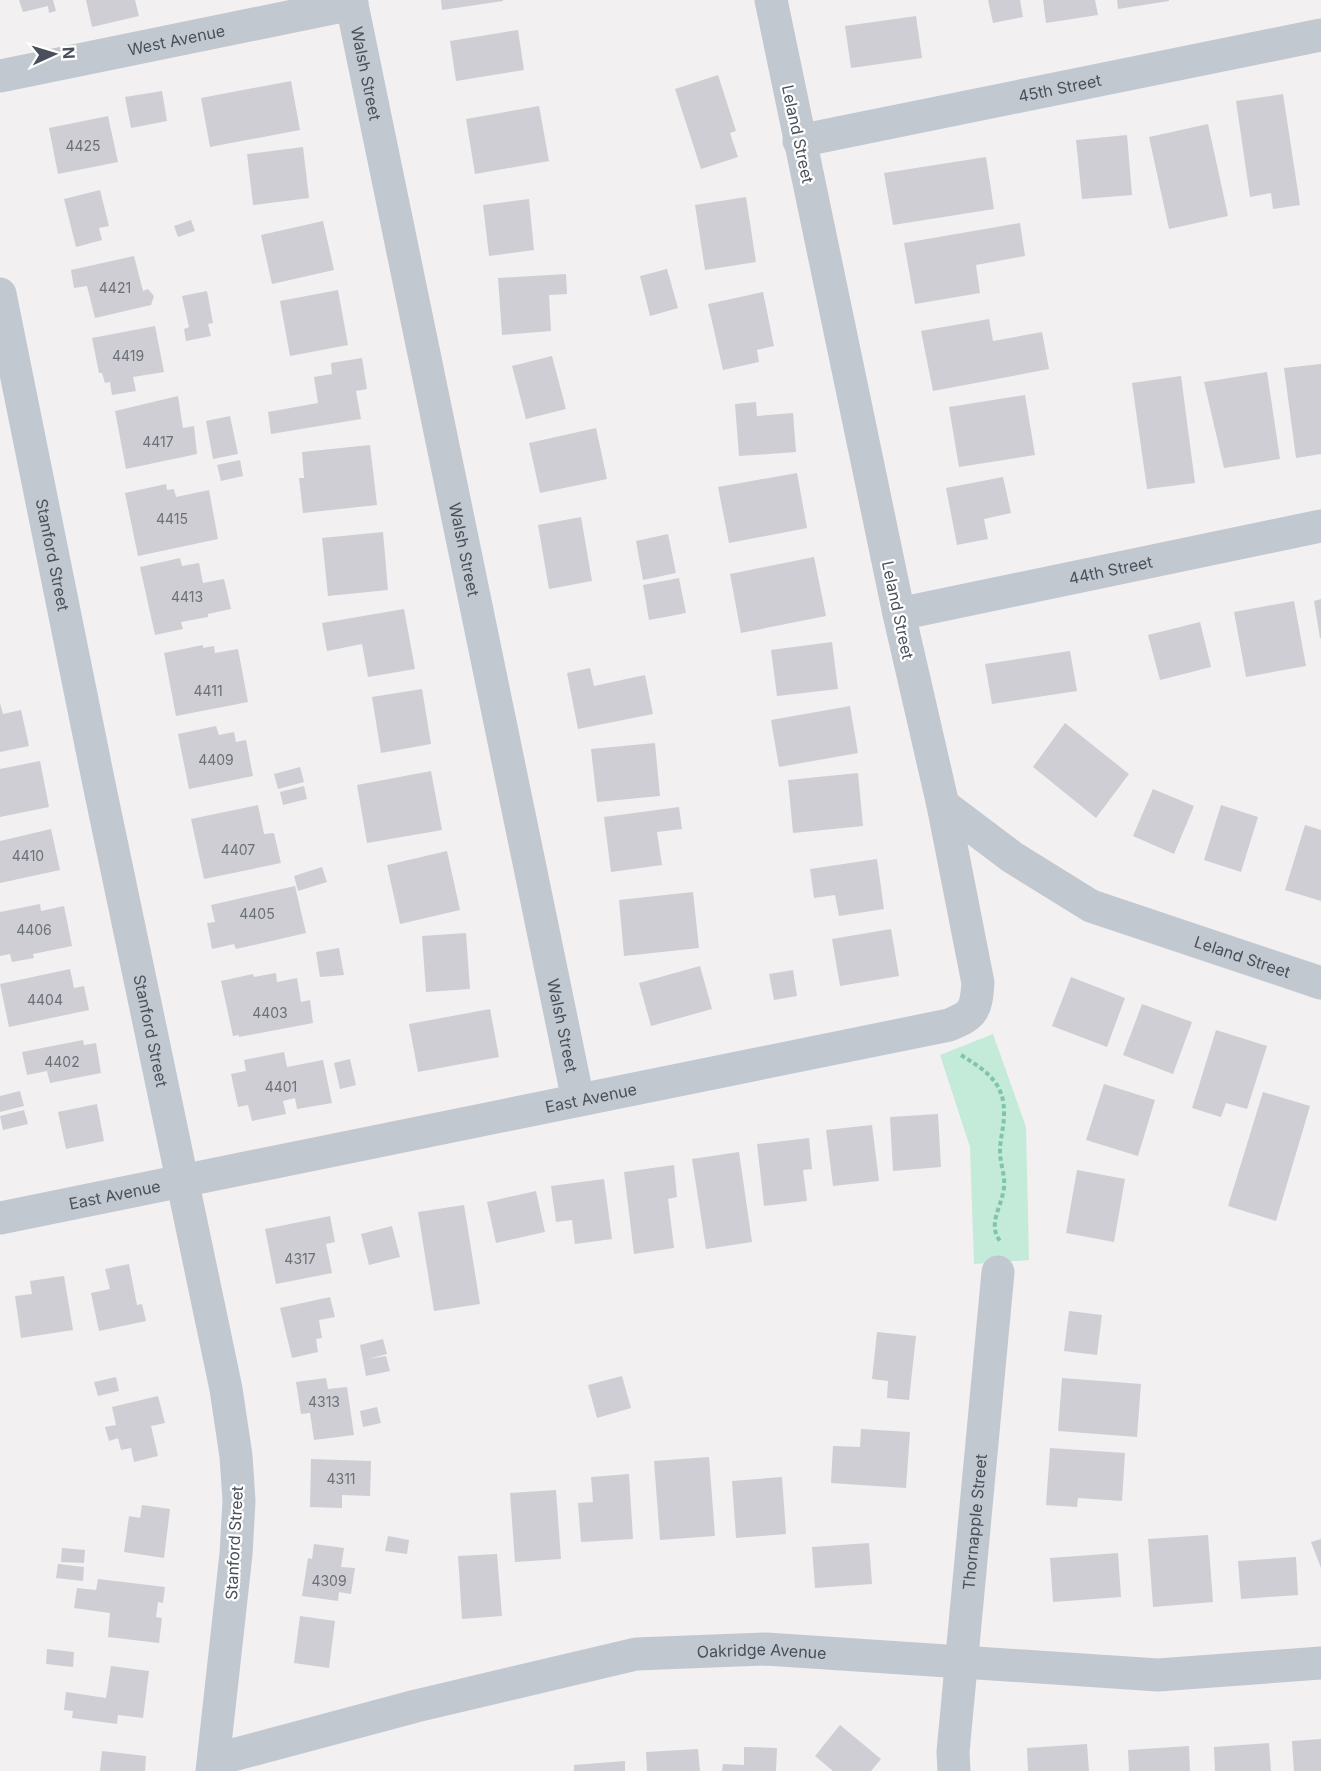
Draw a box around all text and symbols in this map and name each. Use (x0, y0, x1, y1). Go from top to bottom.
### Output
street label: West Avenue (126, 20, 227, 60)
north arrow (24, 24, 84, 84)
street label: Walsh Street (347, 25, 386, 122)
text: N (59, 46, 79, 60)
street label: 45th Street (1016, 70, 1103, 106)
street label: Leland Street (778, 83, 818, 185)
house number: 4425 (65, 137, 101, 154)
house number: 4421 (99, 279, 131, 296)
house number: 4419 (112, 347, 144, 364)
house number: 4417 (142, 433, 174, 450)
street label: Stanford Street (32, 497, 74, 613)
street label: Walsh Street (445, 501, 484, 598)
house number: 4415 (156, 510, 188, 527)
street label: 44th Street (1067, 551, 1154, 588)
street label: Leland Street (878, 559, 918, 661)
house number: 4413 (171, 588, 203, 605)
house number: 4411 (193, 682, 223, 699)
house number: 4409 (198, 751, 234, 768)
house number: 4407 (221, 841, 255, 858)
house number: 4410 (12, 847, 44, 864)
house number: 4405 (239, 905, 275, 922)
house number: 4406 (16, 921, 52, 938)
street label: Leland Street (1192, 931, 1293, 982)
street label: Stanford Street (129, 973, 172, 1089)
street label: Walsh Street (543, 977, 582, 1074)
house number: 4404 (27, 991, 63, 1008)
house number: 4403 (252, 1004, 288, 1021)
house number: 4402 (44, 1053, 80, 1070)
house number: 4401 (265, 1078, 297, 1095)
street label: East Avenue (543, 1079, 638, 1117)
street label: East Avenue (67, 1176, 162, 1214)
house number: 4317 (284, 1250, 316, 1267)
house number: 4313 (308, 1393, 340, 1410)
street label: Thornapple Street (958, 1453, 991, 1591)
house number: 4311 (326, 1470, 356, 1487)
street label: Stanford Street (221, 1485, 247, 1601)
house number: 4309 (311, 1572, 347, 1589)
street label: Oakridge Avenue (697, 1639, 827, 1663)

